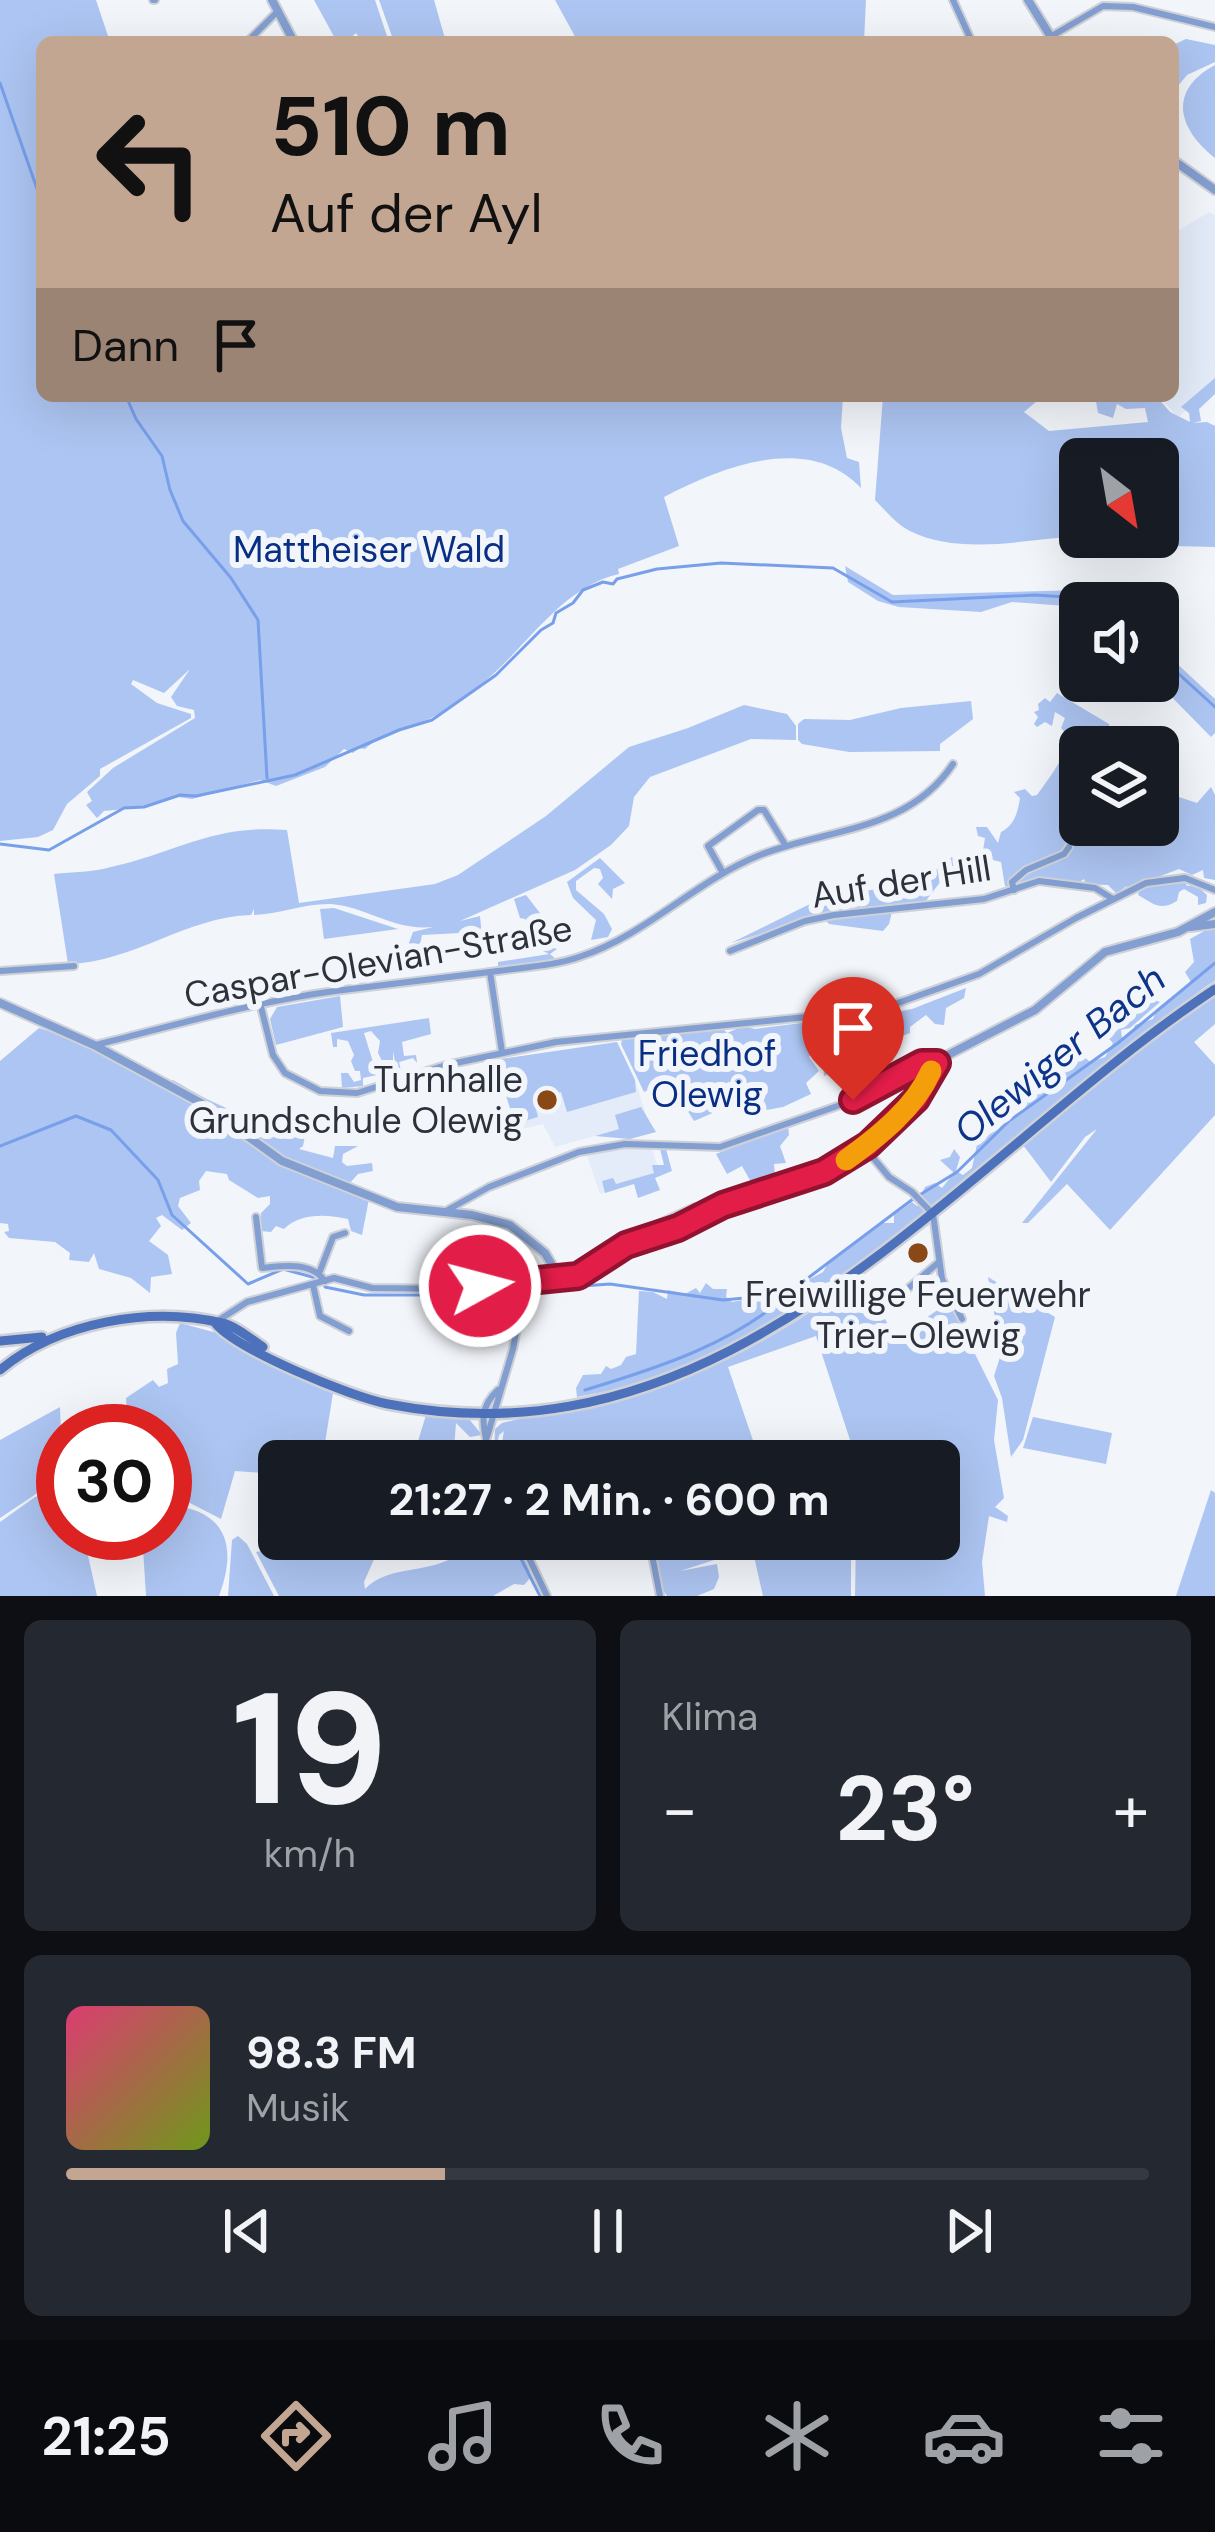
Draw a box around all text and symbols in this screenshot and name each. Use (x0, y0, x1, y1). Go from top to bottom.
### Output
text: 510 m (270, 72, 511, 181)
icon: left (72, 84, 228, 240)
text: Auf der Ayl (270, 178, 542, 249)
icon: arrive (203, 312, 269, 378)
text: Dann (72, 316, 179, 375)
north arrow (1059, 438, 1179, 558)
map controls (1059, 438, 1179, 846)
park label: Mattheiser Wald (233, 526, 505, 573)
button: sound (1059, 582, 1179, 702)
button: layers (1059, 726, 1179, 846)
street label: Auf der Hill (808, 844, 994, 919)
street label: Caspar-Olevian-Straße (180, 904, 576, 1019)
water label: Olewiger Bach (943, 953, 1176, 1156)
pin (802, 977, 904, 1100)
icon: arrive (820, 995, 886, 1061)
park label: Friedhof Olewig (638, 1030, 776, 1118)
place label: Turnhalle Grundschule Olewig (189, 1056, 523, 1144)
marker: Turnhalle Grundschule Olewig (534, 1087, 560, 1113)
position arrow (417, 1223, 543, 1349)
marker: Freiwillige Feuerwehr Trier-Olewig (905, 1240, 931, 1266)
place label: Freiwillige Feuerwehr Trier-Olewig (745, 1271, 1091, 1359)
speed limit sign: 30 (36, 1404, 192, 1560)
text: 21:27 · 2 Min. · 600 m (388, 1470, 830, 1529)
text: 19 (232, 1648, 388, 1851)
text: Klima (662, 1691, 758, 1742)
text: 23° (836, 1751, 975, 1868)
text: − (662, 1767, 698, 1852)
text: + (1113, 1767, 1149, 1852)
text: km/h (264, 1828, 356, 1879)
text: 98.3 FM (246, 2023, 417, 2082)
text: Musik (246, 2082, 350, 2133)
icon: previous (214, 2198, 280, 2264)
icon: pause (575, 2198, 641, 2264)
icon: next (936, 2198, 1002, 2264)
icon: directions (254, 2394, 338, 2478)
icon: music (421, 2394, 505, 2478)
icon: phone (588, 2394, 672, 2478)
icon: climate (755, 2394, 839, 2478)
icon: car (922, 2394, 1006, 2478)
icon: filters (1089, 2394, 1173, 2478)
text: 21:25 (42, 2401, 171, 2472)

